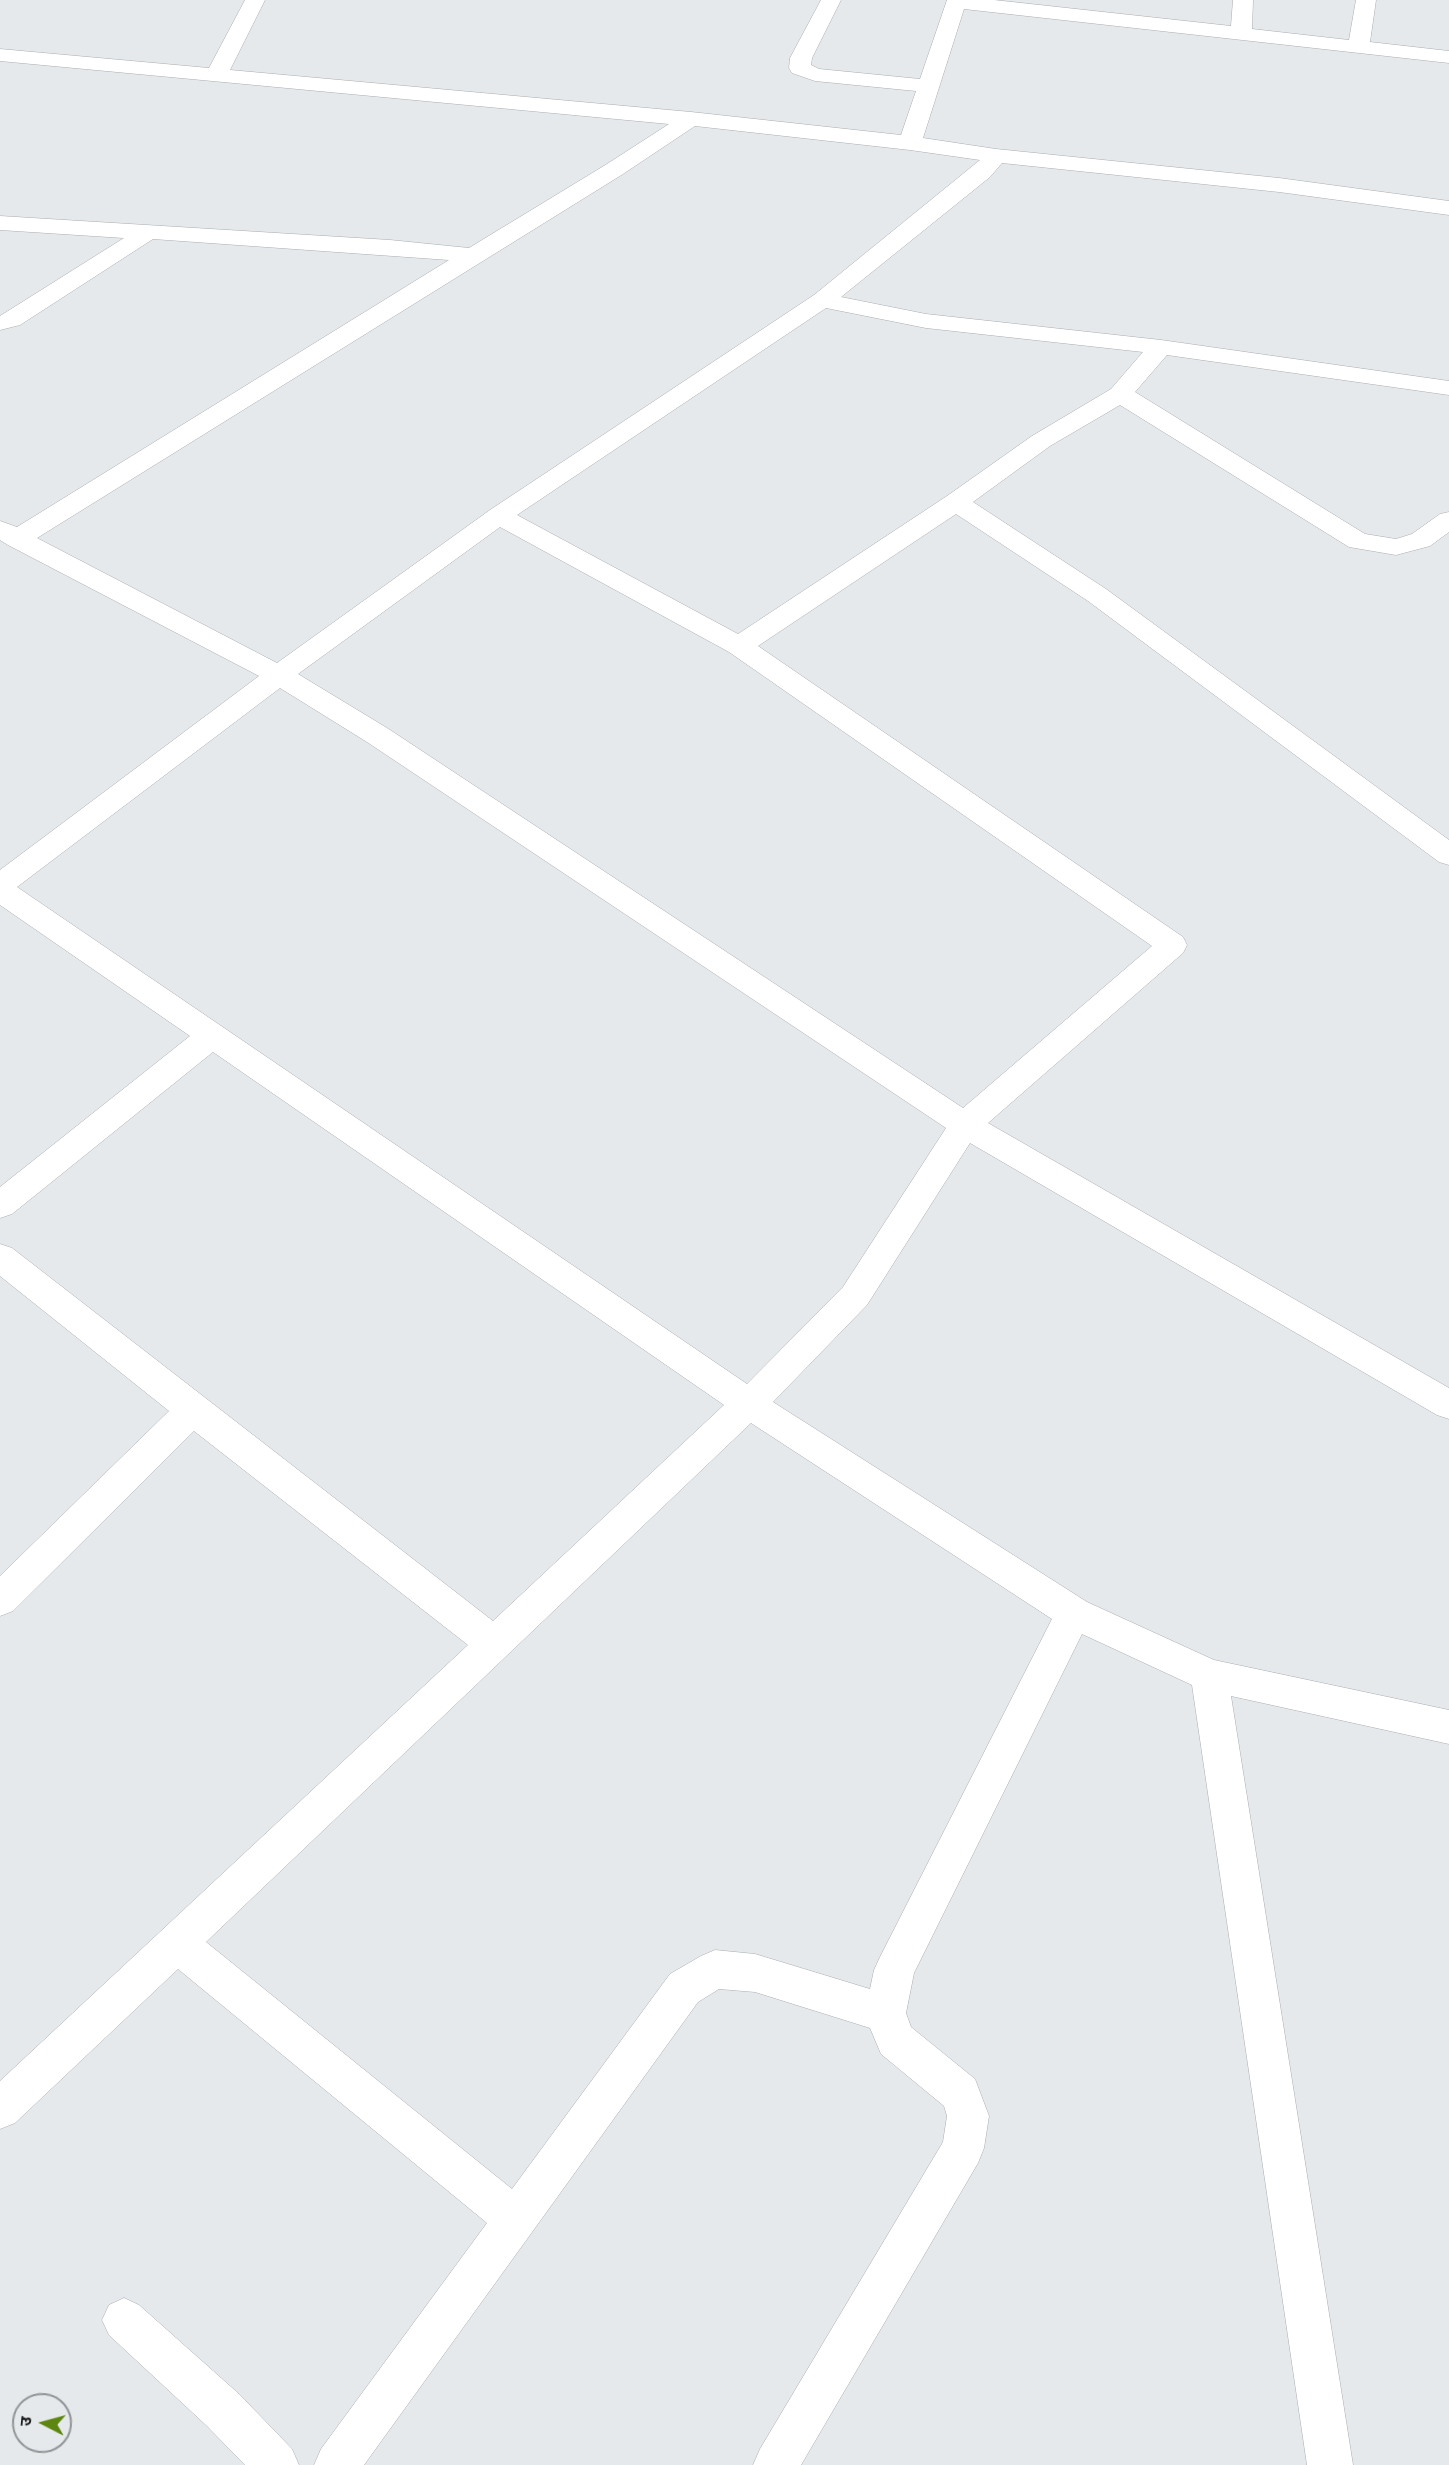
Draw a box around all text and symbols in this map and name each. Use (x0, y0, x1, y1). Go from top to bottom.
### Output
north arrow (12, 2393, 72, 2453)
text: उ (16, 2416, 36, 2427)

